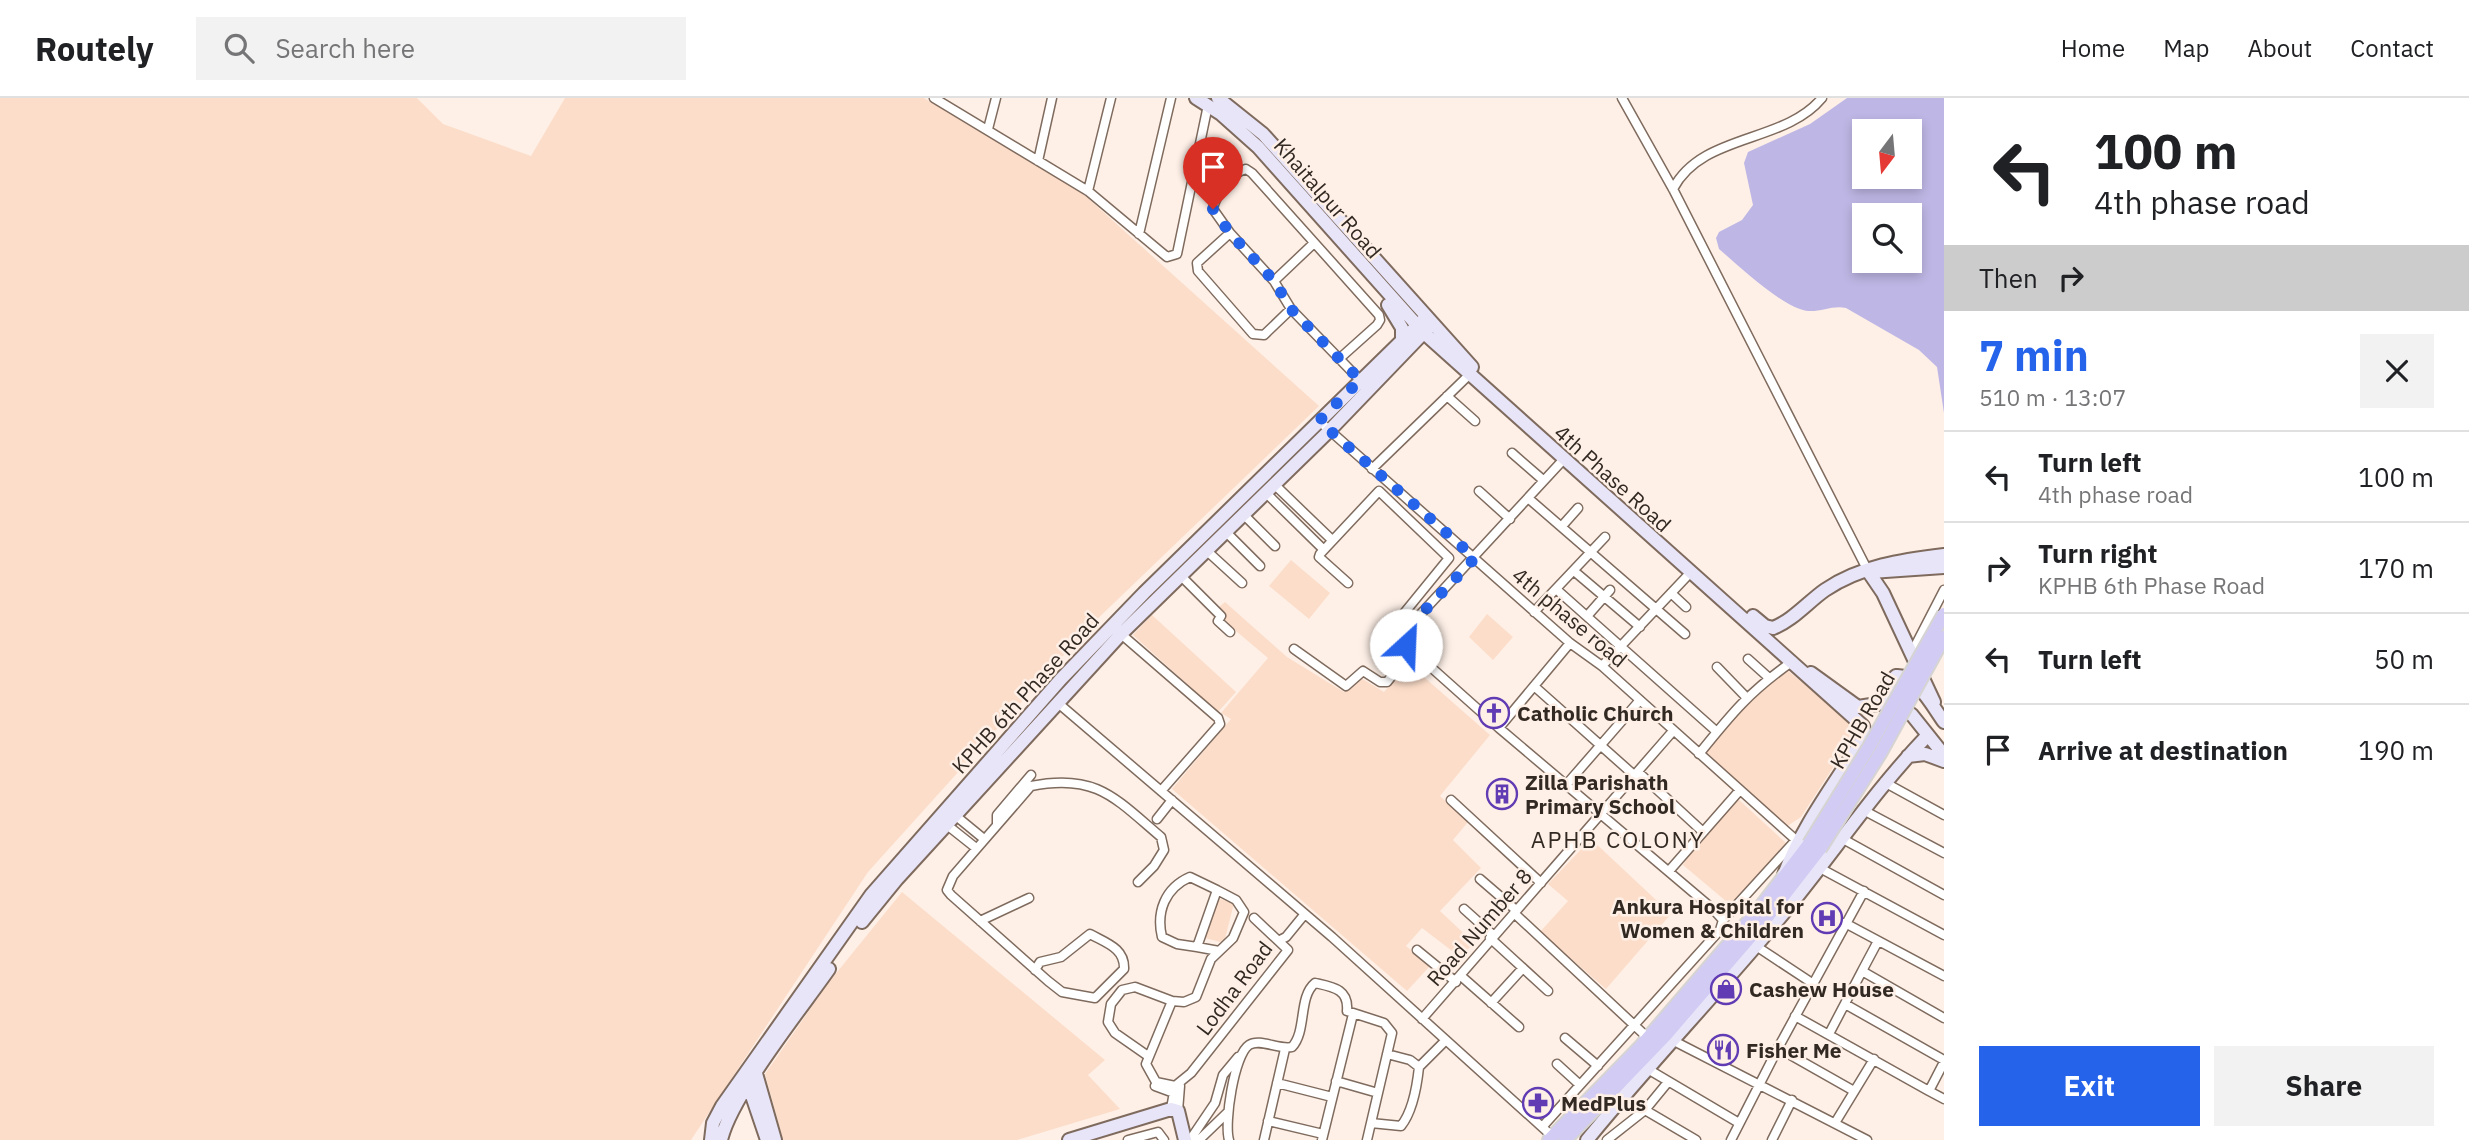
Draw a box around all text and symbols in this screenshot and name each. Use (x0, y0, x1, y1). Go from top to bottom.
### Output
search box (196, 17, 686, 80)
text: Routely (35, 27, 154, 70)
icon: search (220, 29, 258, 67)
text: Search here (276, 31, 415, 65)
text: Home (2061, 32, 2125, 64)
text: Map (2163, 32, 2209, 64)
text: About (2247, 32, 2312, 64)
text: Contact (2350, 32, 2434, 64)
north arrow (1852, 119, 1922, 189)
map controls (1852, 119, 1922, 273)
text: 100 m (2094, 119, 2238, 182)
icon: left (1979, 126, 2070, 217)
street label: Khaitalpur Road (1268, 132, 1388, 264)
pin (1183, 137, 1243, 209)
icon: arrive (1194, 148, 1232, 186)
text: 4th phase road (2094, 181, 2310, 223)
button: search (1852, 203, 1922, 273)
icon: right (2052, 259, 2090, 297)
text: Then (1979, 261, 2038, 295)
text: 7 min (1979, 328, 2089, 383)
button: close (2360, 334, 2434, 408)
text: 510 m · 13:07 (1979, 382, 2126, 412)
street label: 4th Phase Road (1549, 418, 1677, 538)
text: Turn left (2038, 445, 2141, 479)
icon: left (1979, 458, 2017, 496)
text: 100 m (2358, 460, 2434, 494)
text: 4th phase road (2038, 479, 2193, 509)
text: Turn right (2038, 536, 2157, 570)
icon: right (1979, 549, 2017, 587)
text: 170 m (2358, 551, 2434, 585)
street label: 4th phase road (1507, 561, 1633, 673)
text: KPHB 6th Phase Road (2038, 570, 2265, 600)
street label: KPHB 6th Phase Road (945, 607, 1105, 779)
position arrow (1369, 608, 1443, 682)
icon: left (1979, 640, 2017, 678)
text: Turn left (2038, 642, 2141, 676)
text: 50 m (2374, 642, 2434, 676)
street label: KPHB Road (1823, 666, 1901, 774)
church icon: Catholic Church (1477, 696, 1511, 730)
place label: Catholic Church (1517, 699, 1674, 727)
icon: arrive (1979, 731, 2017, 769)
text: Arrive at destination (2038, 733, 2288, 767)
text: 190 m (2358, 733, 2434, 767)
place label: Zilla Parishath Primary School (1525, 768, 1675, 820)
building icon: Zilla Parishath Primary School (1485, 777, 1519, 811)
district label: APHB COLONY (1531, 824, 1705, 854)
street label: Road Number 8 (1420, 862, 1538, 992)
place label: Ankura Hospital for Women & Children (1612, 892, 1805, 944)
hospital icon: Ankura Hospital for Women & Children (1810, 901, 1844, 935)
street label: Lodha Road (1190, 935, 1278, 1041)
shop icon: Cashew House (1709, 972, 1743, 1006)
place label: Cashew House (1749, 975, 1894, 1003)
restaurant icon: Fisher Me (1706, 1033, 1740, 1067)
place label: Fisher Me (1746, 1036, 1842, 1064)
button: Exit (1979, 1046, 2200, 1126)
button: Share (2214, 1046, 2434, 1126)
pharmacy icon: MedPlus (1521, 1086, 1555, 1120)
place label: MedPlus (1561, 1089, 1646, 1117)

